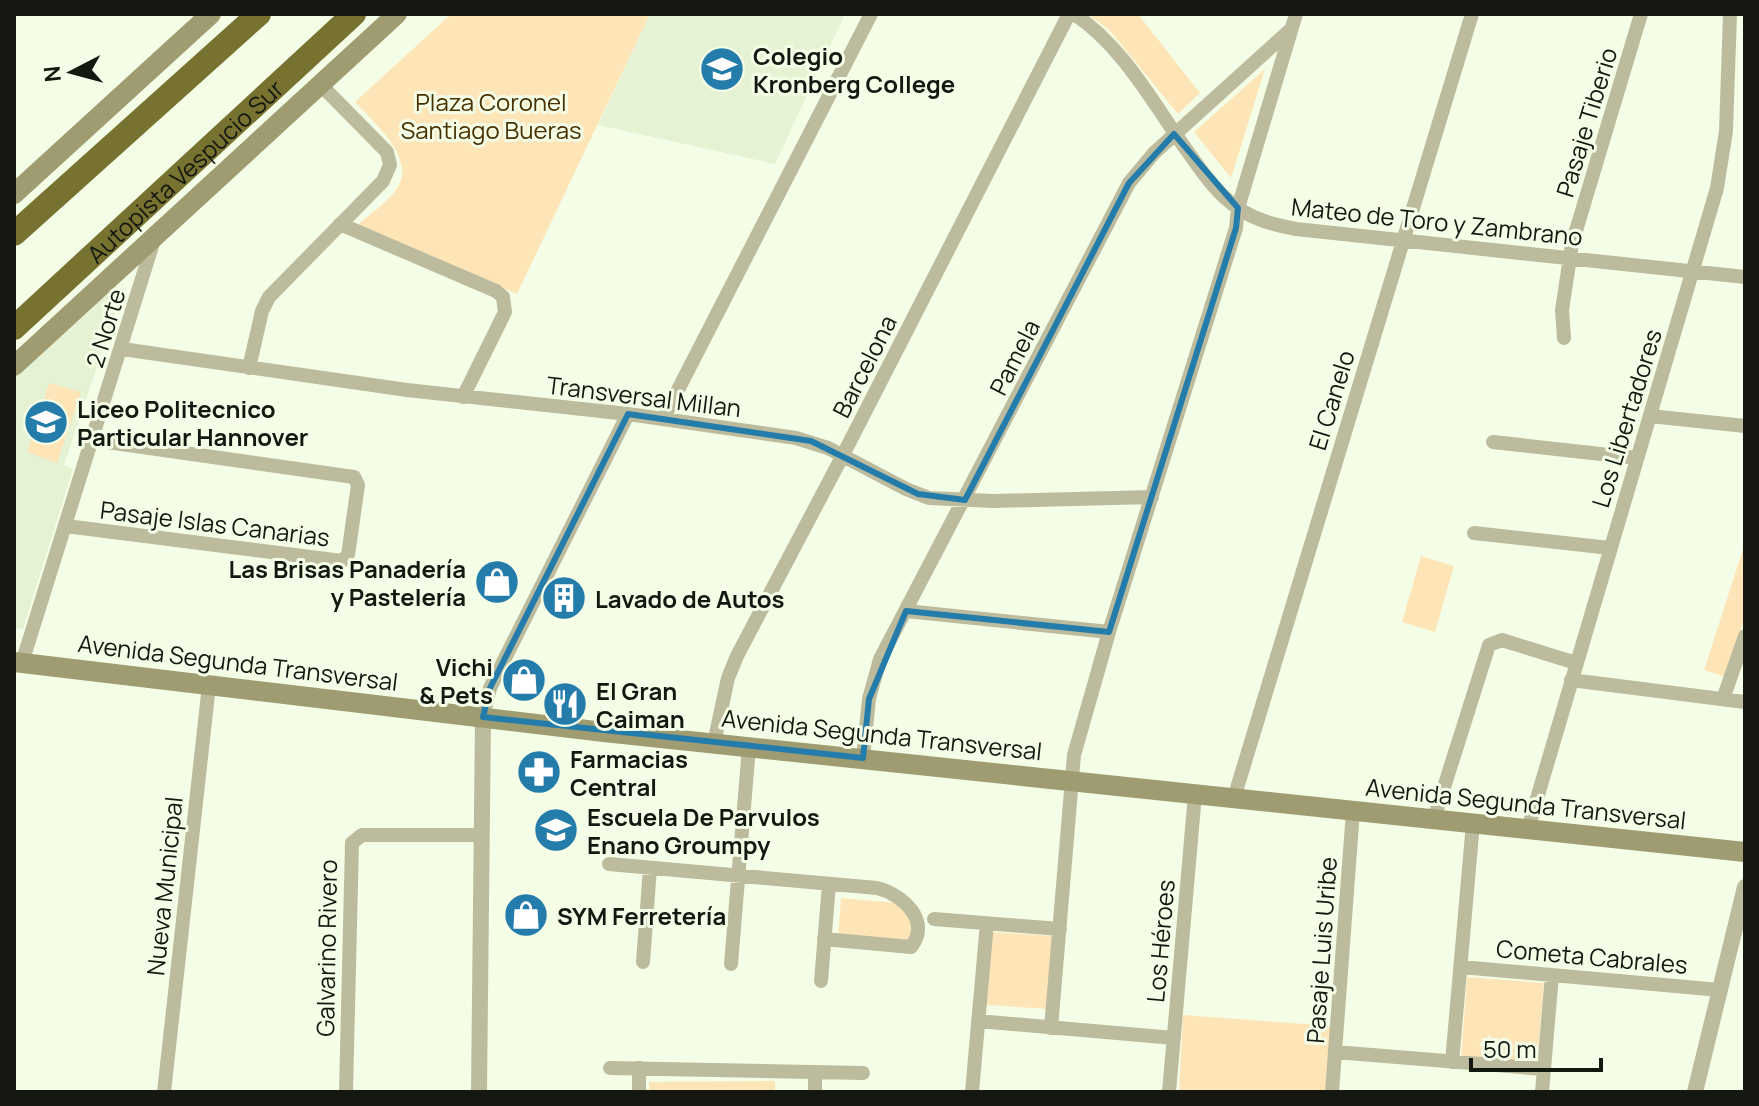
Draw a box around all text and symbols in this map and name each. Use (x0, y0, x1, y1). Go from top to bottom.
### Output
north arrow (32, 32, 112, 112)
place label: Colegio Kronberg College (753, 39, 955, 100)
street label: Pasaje Tiberio (1548, 43, 1624, 201)
school or university icon: Colegio Kronberg College (698, 45, 746, 93)
text: N (36, 65, 68, 84)
street label: Autopista Vespucio Sur (79, 71, 290, 270)
park label: Plaza Coronel Santiago Bueras (400, 85, 582, 146)
street label: Mateo de Toro y Zambrano (1290, 189, 1584, 253)
street label: 2 Norte (77, 284, 133, 372)
street label: Barcelona (824, 309, 904, 423)
street label: Pamela (981, 314, 1047, 400)
street label: Los Libertadores (1583, 325, 1669, 511)
street label: El Canelo (1300, 346, 1362, 454)
street label: Transversal Millan (545, 368, 743, 424)
place label: Liceo Politecnico Particular Hannover (77, 392, 308, 453)
school or university icon: Liceo Politecnico Particular Hannover (22, 398, 70, 446)
street label: Pasaje Islas Canarias (98, 493, 332, 553)
place label: Las Brisas Panadería y Pastelería (228, 552, 466, 613)
shop icon: Las Brisas Panadería y Pastelería (473, 558, 521, 606)
building icon: Lavado de Autos (540, 574, 588, 622)
place label: Lavado de Autos (595, 582, 784, 615)
street label: Avenida Segunda Transversal (76, 626, 400, 698)
place label: Vichi & Pets (419, 650, 493, 711)
shop icon: Vichi & Pets (500, 656, 548, 704)
place label: El Gran Caiman (596, 674, 685, 735)
restaurant icon: El Gran Caiman (541, 680, 589, 728)
street label: Avenida Segunda Transversal (720, 701, 1044, 767)
place label: Farmacias Central (570, 742, 688, 803)
pharmacy icon: Farmacias Central (515, 748, 563, 796)
street label: Avenida Segunda Transversal (1364, 770, 1688, 836)
street label: Nueva Municipal (138, 795, 190, 977)
place label: Escuela De Parvulos Enano Groumpy (587, 800, 820, 861)
school or university icon: Escuela De Parvulos Enano Groumpy (532, 806, 580, 854)
street label: Pasaje Luis Uribe (1298, 856, 1344, 1044)
street label: Galvarino Rivero (308, 859, 344, 1037)
street label: Los Héroes (1138, 878, 1182, 1004)
shop icon: SYM Ferretería (502, 891, 550, 939)
place label: SYM Ferretería (557, 899, 726, 932)
street label: Cometa Cabrales (1495, 931, 1689, 981)
scale bar (1471, 1022, 1601, 1072)
text: 50 m (1483, 1032, 1537, 1065)

